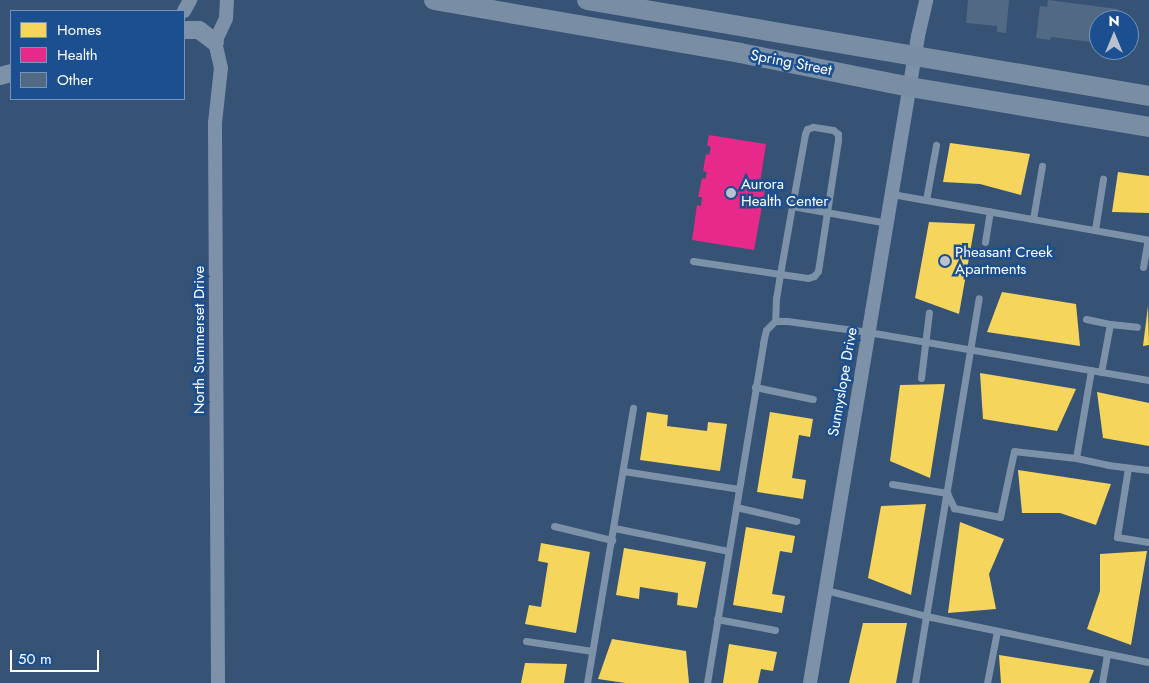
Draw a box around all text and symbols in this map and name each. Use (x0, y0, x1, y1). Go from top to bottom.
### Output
legend (10, 10, 185, 100)
north arrow (1089, 10, 1139, 60)
text: N (1108, 11, 1120, 31)
text: Homes (57, 19, 101, 41)
text: Health (57, 44, 98, 66)
street label: Spring Street (749, 46, 833, 80)
text: Other (57, 69, 93, 91)
place label: Aurora Health Center (741, 175, 828, 210)
marker: Aurora Health Center (725, 187, 737, 199)
place label: Pheasant Creek Apartments (955, 243, 1053, 278)
marker: Pheasant Creek Apartments (939, 255, 951, 267)
street label: North Summerset Drive (191, 266, 209, 414)
street label: Sunnyslope Drive (825, 326, 861, 438)
scale bar (12, 640, 101, 672)
text: 50 m (18, 648, 52, 670)

